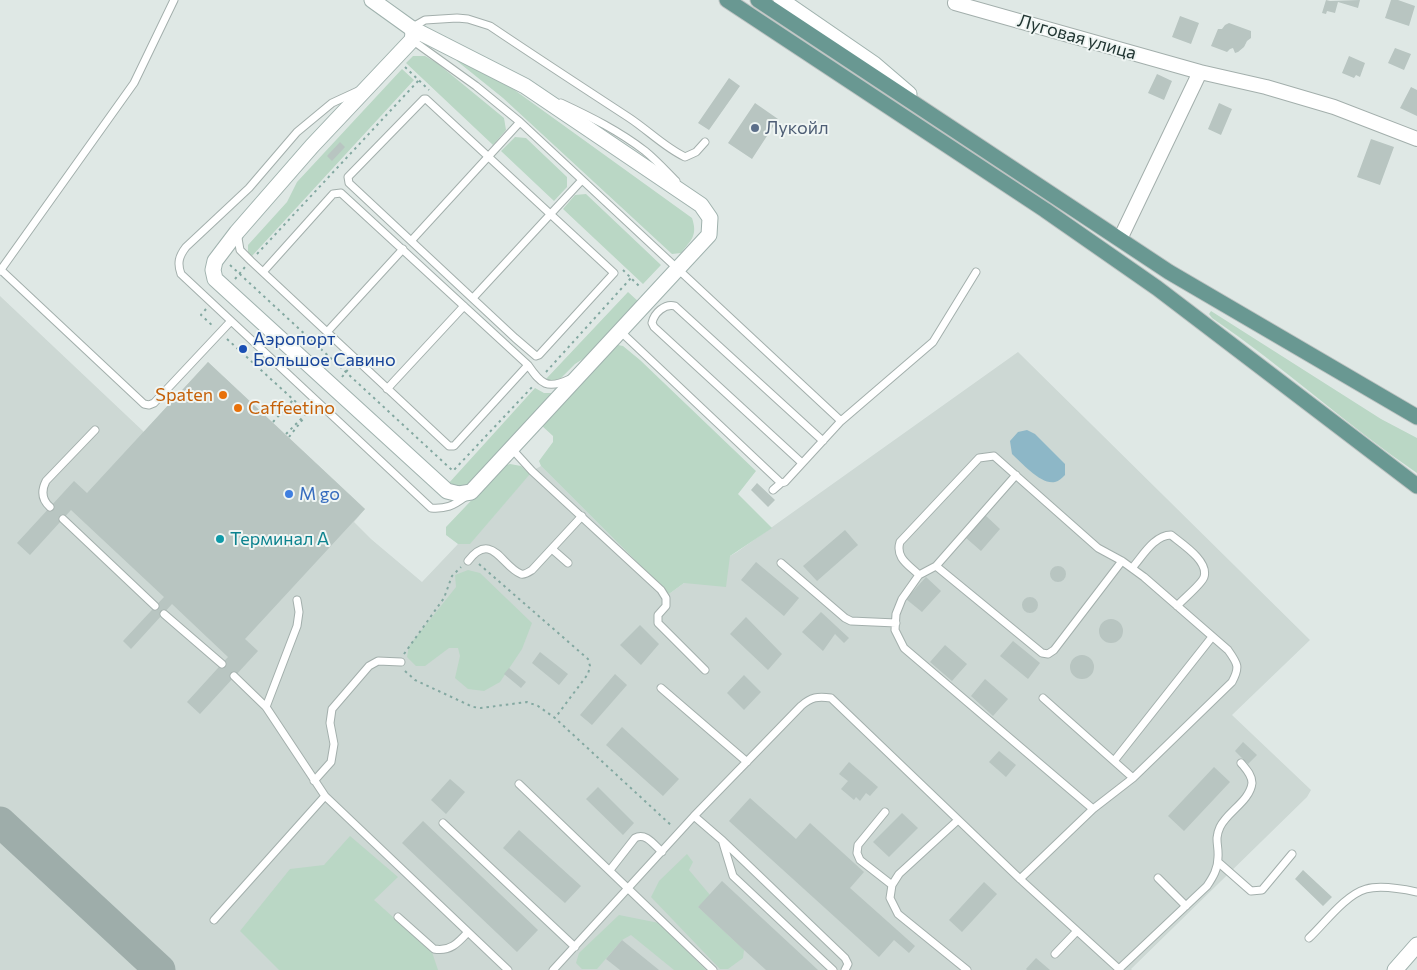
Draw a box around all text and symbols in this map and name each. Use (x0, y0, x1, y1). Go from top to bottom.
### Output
street label: Луговая улица (1015, 10, 1139, 64)
place label: Лукойл (765, 117, 829, 139)
marker: Лукойл (749, 122, 761, 134)
place label: Аэропорт Большое Савино (253, 328, 396, 370)
marker: Аэропорт Большое Савино (237, 343, 249, 355)
place label: Spaten (155, 384, 213, 406)
marker: Spaten (217, 389, 229, 401)
place label: Caffeetino (248, 397, 335, 419)
marker: Caffeetino (232, 402, 244, 414)
place label: М go (299, 483, 340, 505)
marker: М go (283, 488, 295, 500)
place label: Терминал А (230, 528, 329, 550)
marker: Терминал А (214, 533, 226, 545)

